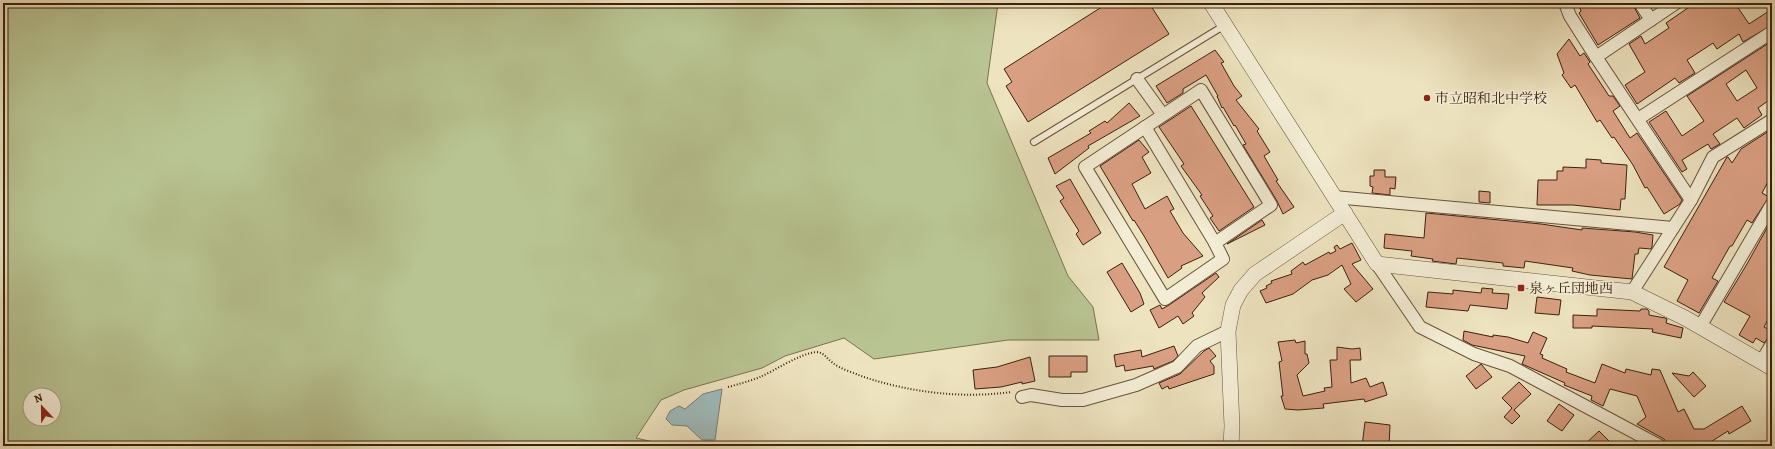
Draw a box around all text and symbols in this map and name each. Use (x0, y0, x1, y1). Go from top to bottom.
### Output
place label: 市立昭和北中学校 (1435, 89, 1547, 108)
marker: 市立昭和北中学校 (1422, 93, 1432, 103)
place label: 泉ヶ丘団地西 (1529, 279, 1613, 298)
marker: 泉ヶ丘団地西 (1516, 283, 1526, 293)
north arrow (22, 387, 62, 427)
text: N (32, 390, 45, 407)

